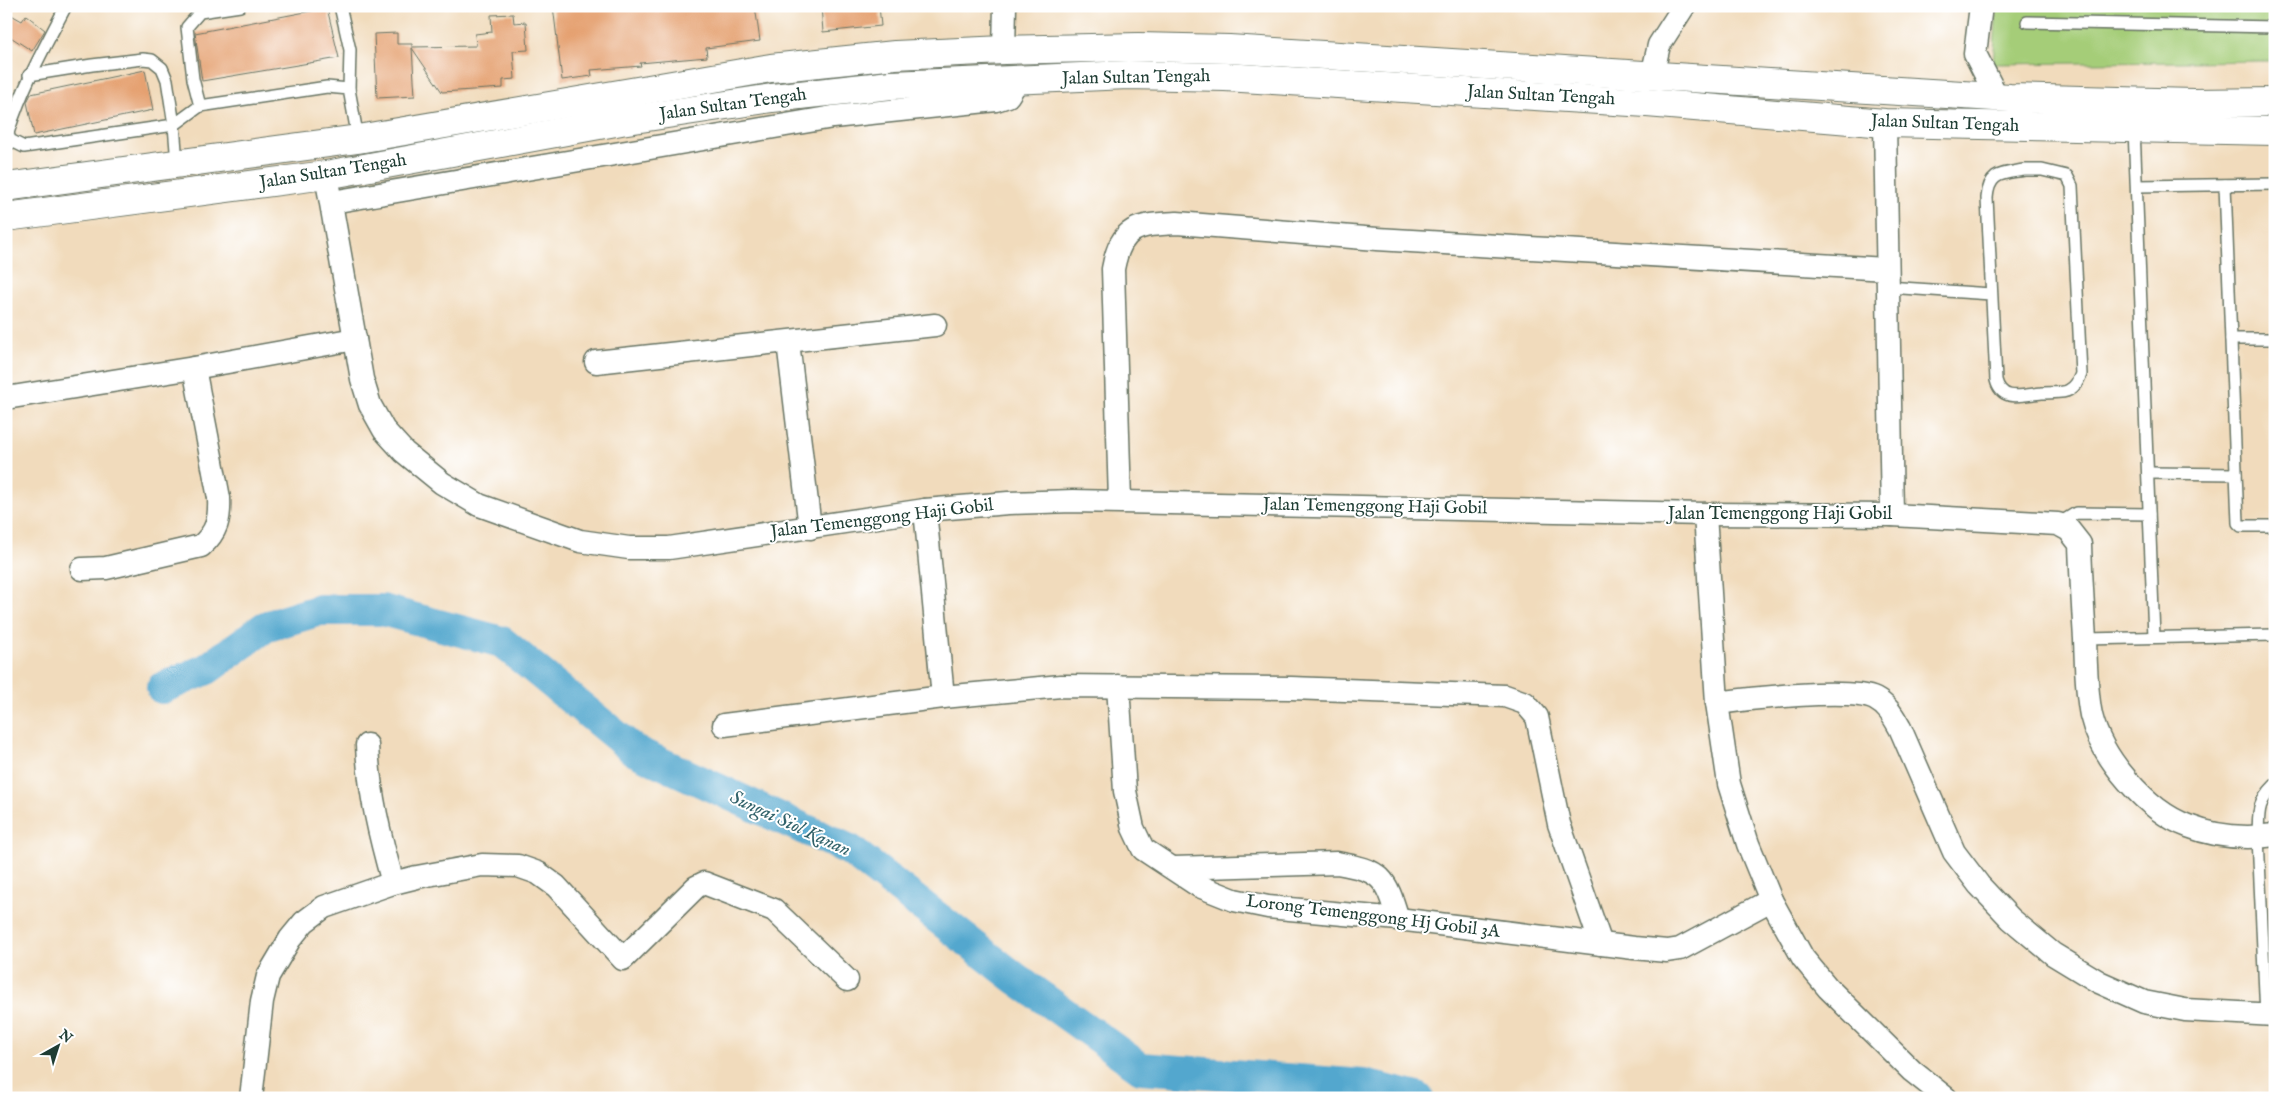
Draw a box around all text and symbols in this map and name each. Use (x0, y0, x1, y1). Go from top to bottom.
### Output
street label: Jalan Sultan Tengah (1060, 65, 1211, 91)
street label: Jalan Sultan Tengah (1464, 81, 1616, 111)
street label: Jalan Sultan Tengah (656, 83, 808, 127)
street label: Jalan Sultan Tengah (1868, 110, 2020, 138)
street label: Jalan Sultan Tengah (256, 149, 408, 195)
street label: Jalan Temenggong Haji Gobil (767, 494, 995, 544)
street label: Jalan Temenggong Haji Gobil (1261, 494, 1487, 520)
street label: Jalan Temenggong Haji Gobil (1666, 503, 1892, 526)
water label: Sungai Siol Kanan (726, 786, 854, 862)
street label: Lorong Temenggong Hj Gobil 3A (1245, 890, 1502, 944)
north arrow (32, 1022, 82, 1072)
text: N (54, 1025, 76, 1047)

